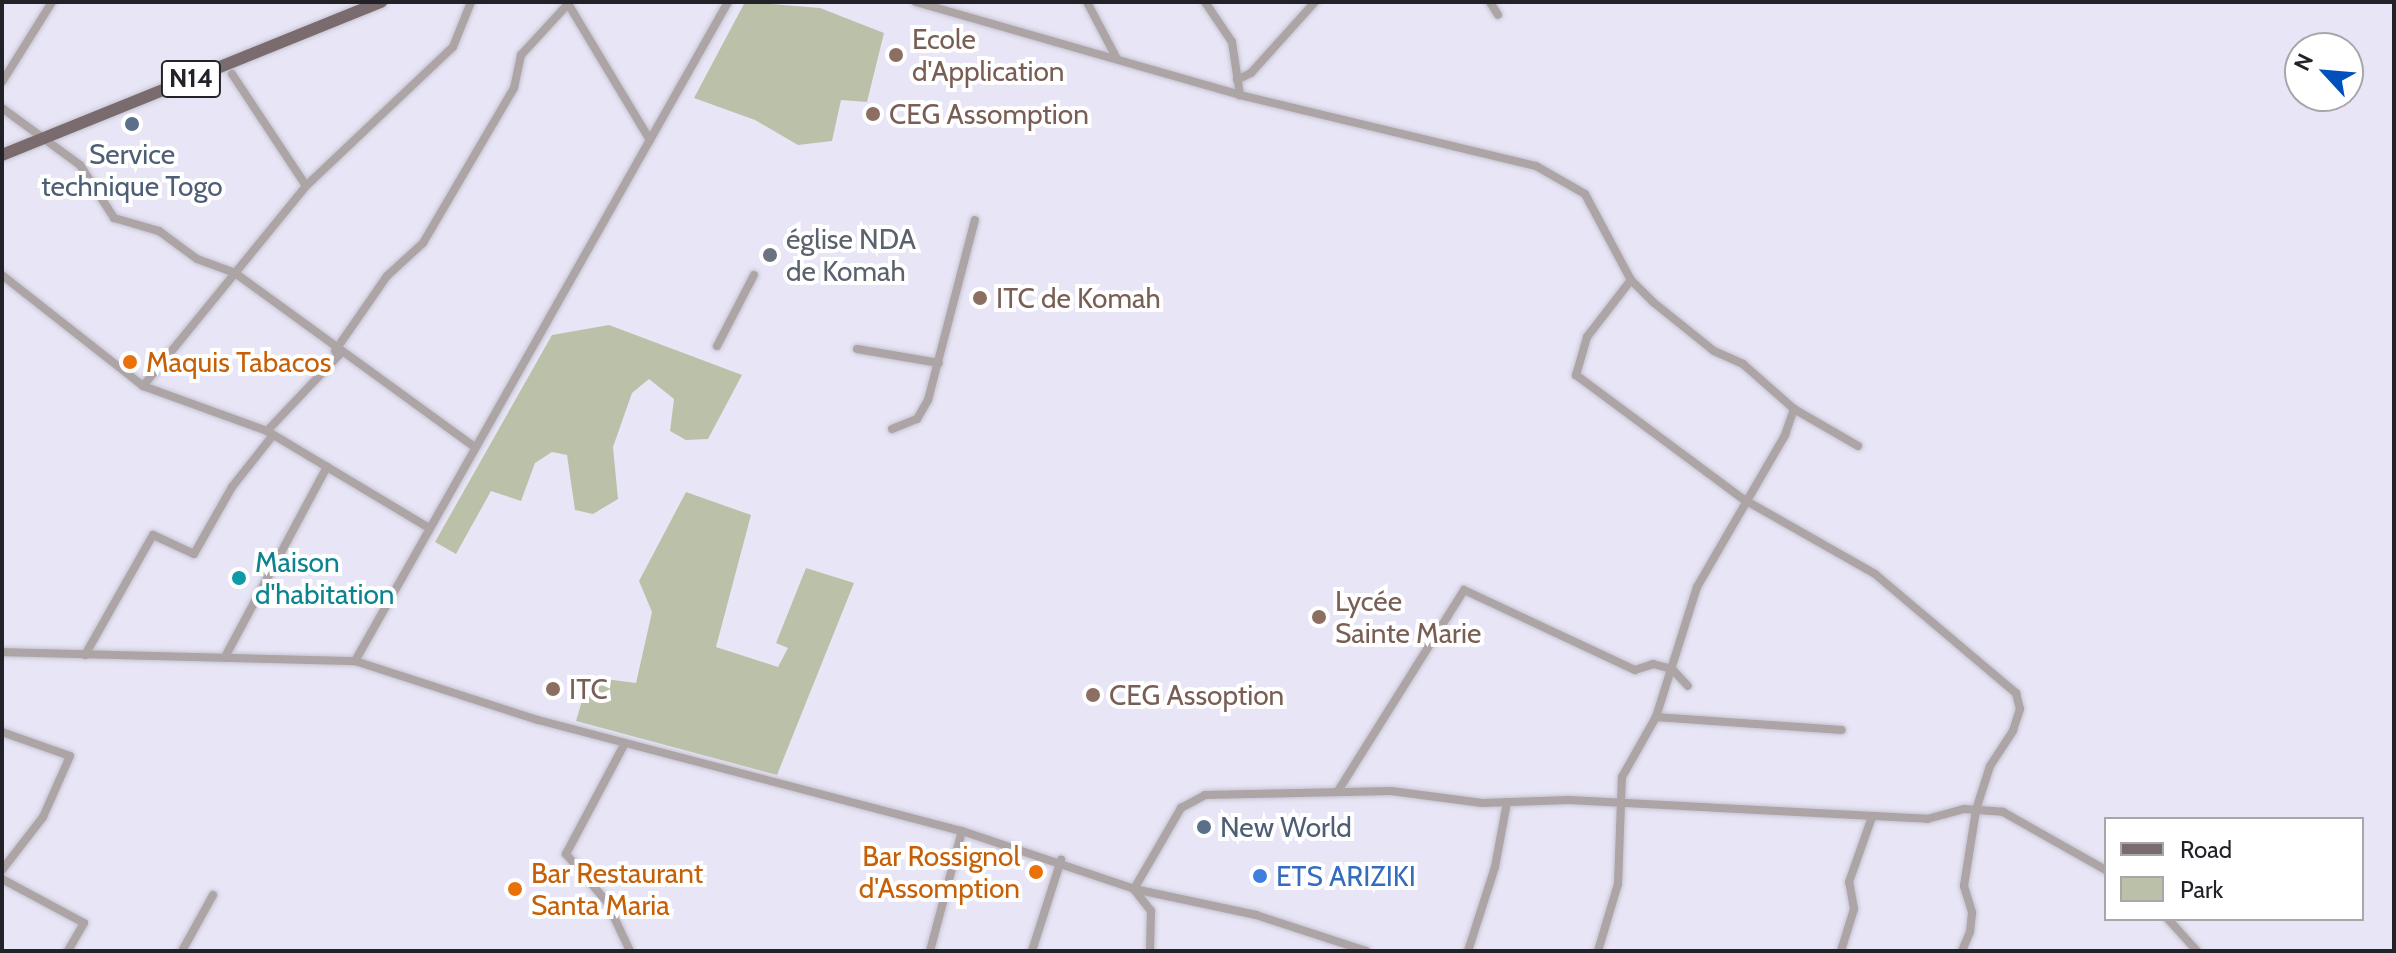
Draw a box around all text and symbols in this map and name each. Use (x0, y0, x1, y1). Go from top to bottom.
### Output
place label: Ecole d'Application (912, 22, 1064, 88)
north arrow (2284, 32, 2364, 112)
marker: Ecole d'Application (887, 46, 905, 64)
text: N (2288, 49, 2319, 75)
road number: N14 (159, 57, 223, 101)
place label: CEG Assomption (889, 97, 1089, 131)
marker: CEG Assomption (864, 105, 882, 123)
marker: Service technique Togo (123, 115, 141, 133)
place label: Service technique Togo (41, 137, 223, 203)
place label: église NDA de Komah (786, 222, 916, 288)
marker: église NDA de Komah (761, 246, 779, 264)
place label: ITC de Komah (996, 281, 1161, 315)
marker: ITC de Komah (971, 289, 989, 307)
place label: Maquis Tabacos (146, 345, 331, 379)
marker: Maquis Tabacos (121, 353, 139, 371)
place label: Maison d'habitation (255, 545, 394, 611)
marker: Maison d'habitation (230, 569, 248, 587)
place label: Lycée Sainte Marie (1335, 584, 1481, 650)
marker: Lycée Sainte Marie (1310, 608, 1328, 626)
place label: ITC (569, 672, 608, 706)
place label: CEG Assoption (1109, 678, 1284, 712)
marker: ITC (544, 680, 562, 698)
marker: CEG Assoption (1084, 686, 1102, 704)
place label: New World (1220, 810, 1352, 844)
legend (2104, 817, 2364, 921)
marker: New World (1195, 818, 1213, 836)
text: Road (2180, 835, 2232, 864)
place label: Bar Rossignol d'Assomption (859, 839, 1020, 905)
place label: Bar Restaurant Santa Maria (531, 856, 703, 922)
place label: ETS ARIZIKI (1276, 859, 1416, 893)
marker: Bar Rossignol d'Assomption (1027, 863, 1045, 881)
marker: ETS ARIZIKI (1251, 867, 1269, 885)
text: Park (2180, 875, 2223, 904)
marker: Bar Restaurant Santa Maria (506, 880, 524, 898)

